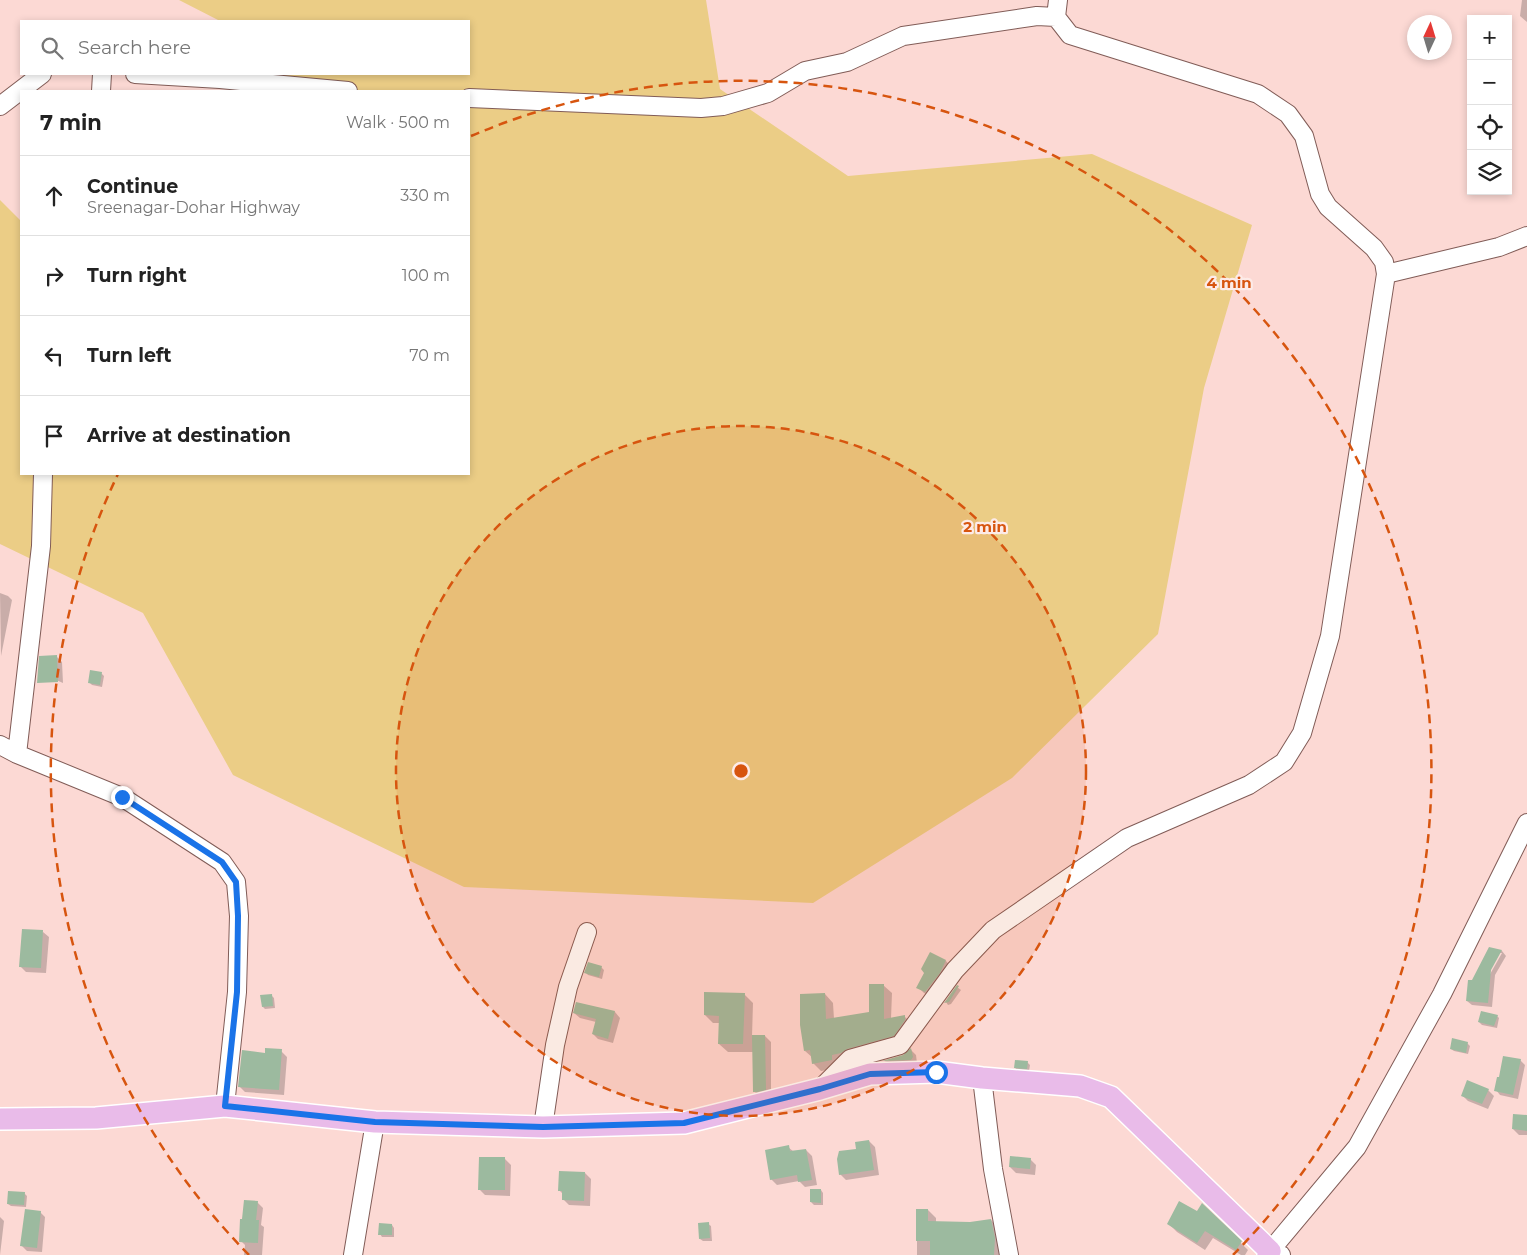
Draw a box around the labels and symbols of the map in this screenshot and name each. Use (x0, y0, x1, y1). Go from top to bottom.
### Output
north arrow (1407, 15, 1452, 60)
text: 4 min (1206, 273, 1252, 292)
text: 2 min (963, 517, 1007, 536)
centre of rings (732, 762, 750, 780)
route end (111, 786, 134, 809)
route start (925, 1061, 948, 1084)

